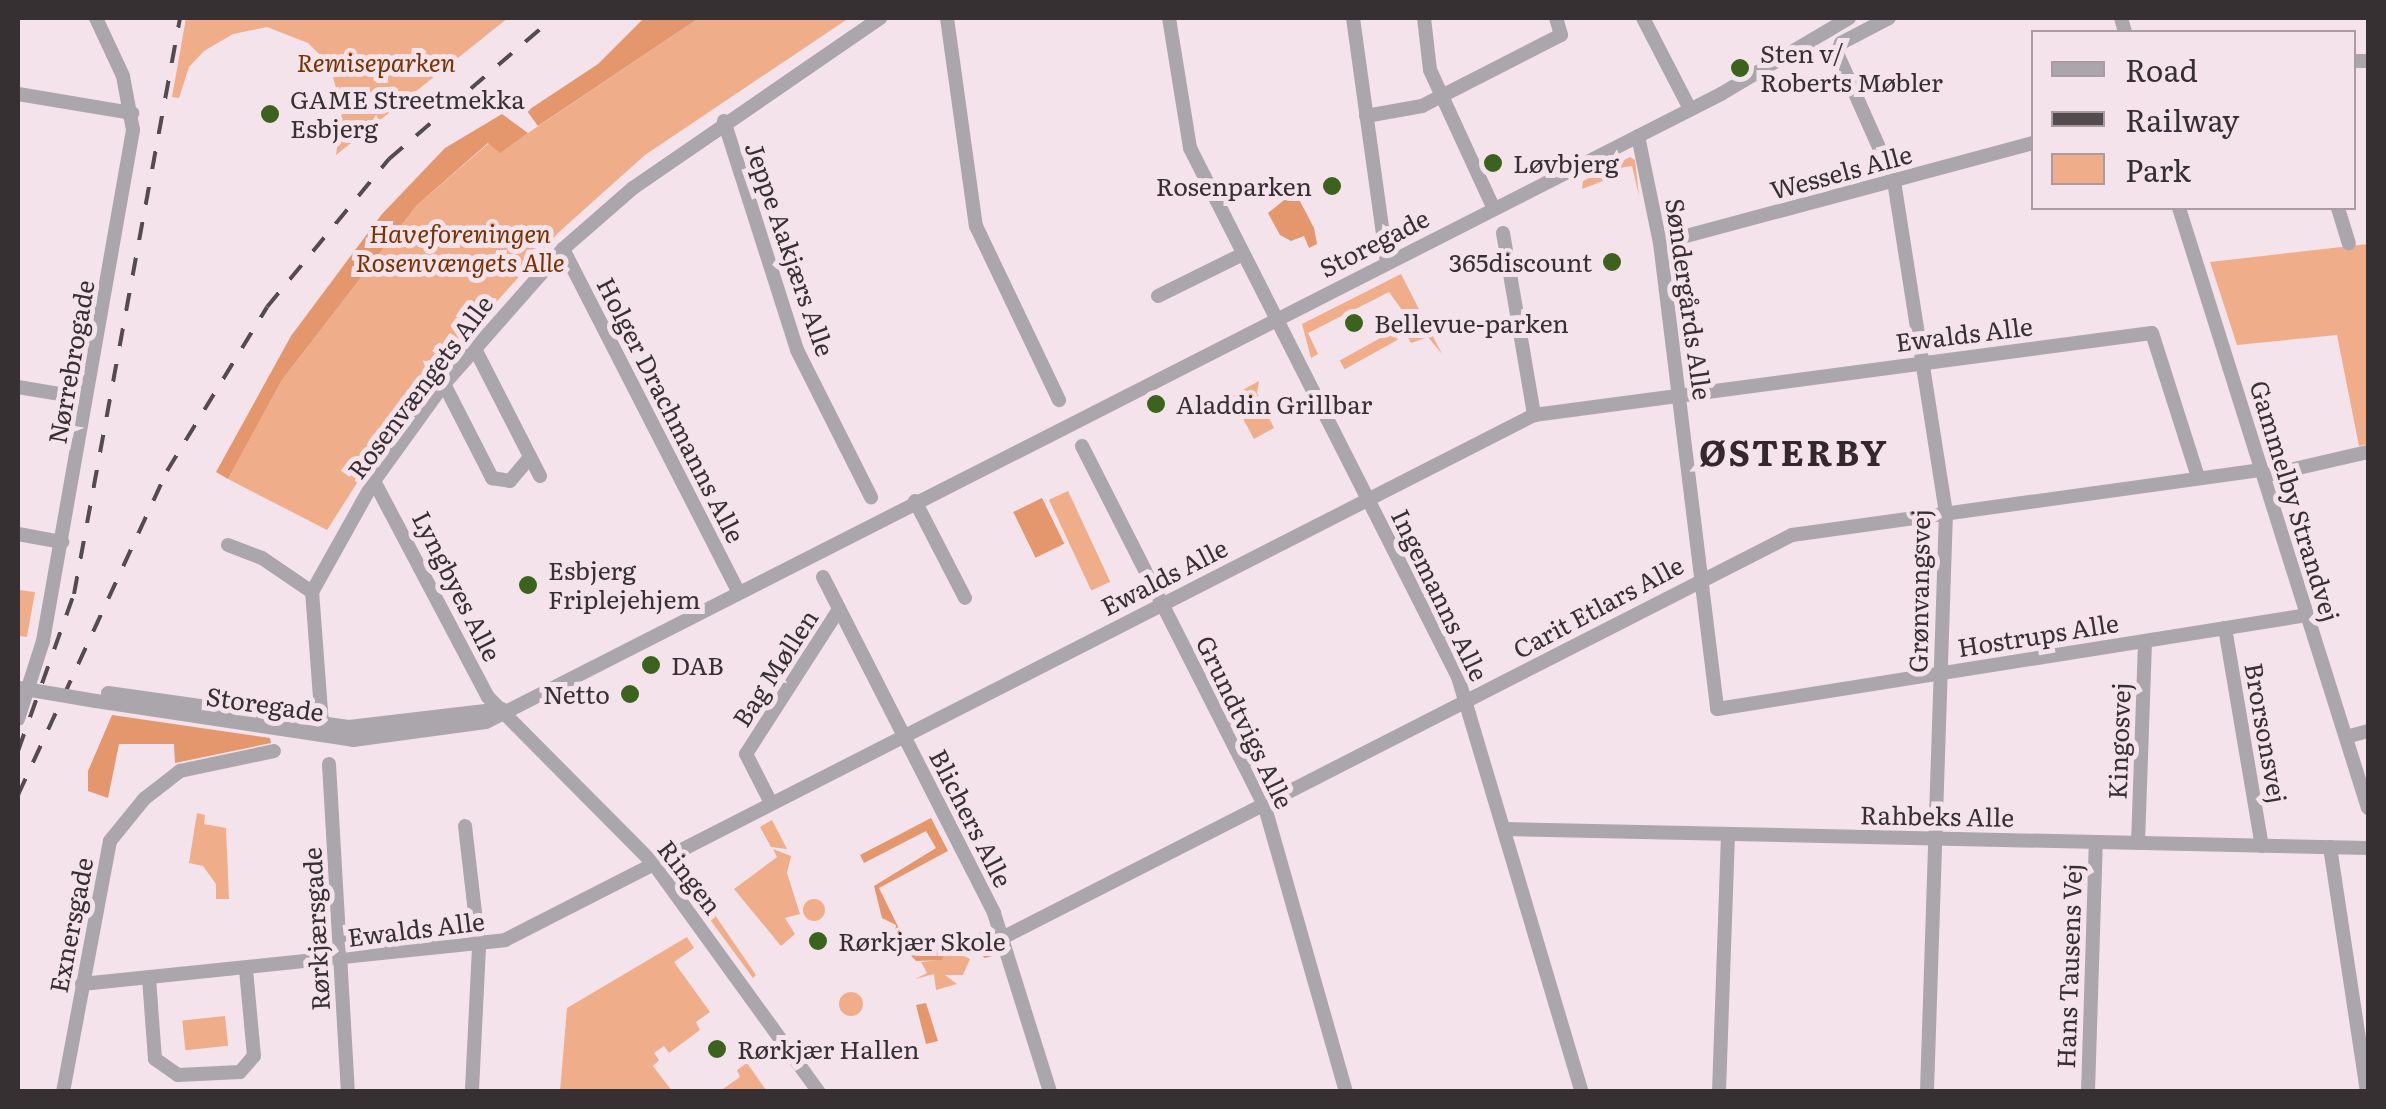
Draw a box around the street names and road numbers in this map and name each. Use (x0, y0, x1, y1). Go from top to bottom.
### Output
street label: Jeppe Aakjærs Alle (739, 138, 841, 360)
street label: Wessels Alle (1767, 139, 1915, 205)
street label: Søndergårds Alle (1660, 196, 1718, 402)
street label: Storegade (1314, 203, 1434, 283)
street label: Holger Drachmanns Alle (591, 272, 751, 548)
street label: Nørrebrogade (42, 278, 100, 446)
street label: Rosenvængets Alle (341, 289, 499, 485)
street label: Ewalds Alle (1894, 311, 2034, 357)
street label: Gammelby Strandvej (2244, 377, 2346, 625)
street label: Ingemanns Alle (1385, 504, 1495, 686)
street label: Lyngbyes Alle (406, 506, 508, 666)
street label: Grønvangsvej (1903, 509, 1935, 673)
street label: Ewalds Alle (1096, 532, 1232, 622)
street label: Carit Etlars Alle (1508, 550, 1688, 664)
street label: Bag Møllen (726, 604, 824, 732)
street label: Hostrups Alle (1955, 607, 2121, 663)
street label: Grundtvigs Alle (1190, 631, 1300, 813)
street label: Brorsonsvej (2239, 660, 2293, 806)
street label: Storegade (204, 681, 326, 727)
street label: Kingosvej (2102, 682, 2136, 800)
street label: Blichers Alle (923, 744, 1019, 892)
street label: Rahbeks Alle (1860, 800, 2014, 832)
street label: Ringen (652, 834, 728, 920)
street label: Rørkjærsgade (297, 846, 335, 1012)
street label: Exnersgade (43, 855, 99, 995)
street label: Hans Tausens Vej (2050, 863, 2088, 1069)
street label: Ewalds Alle (346, 906, 486, 952)

